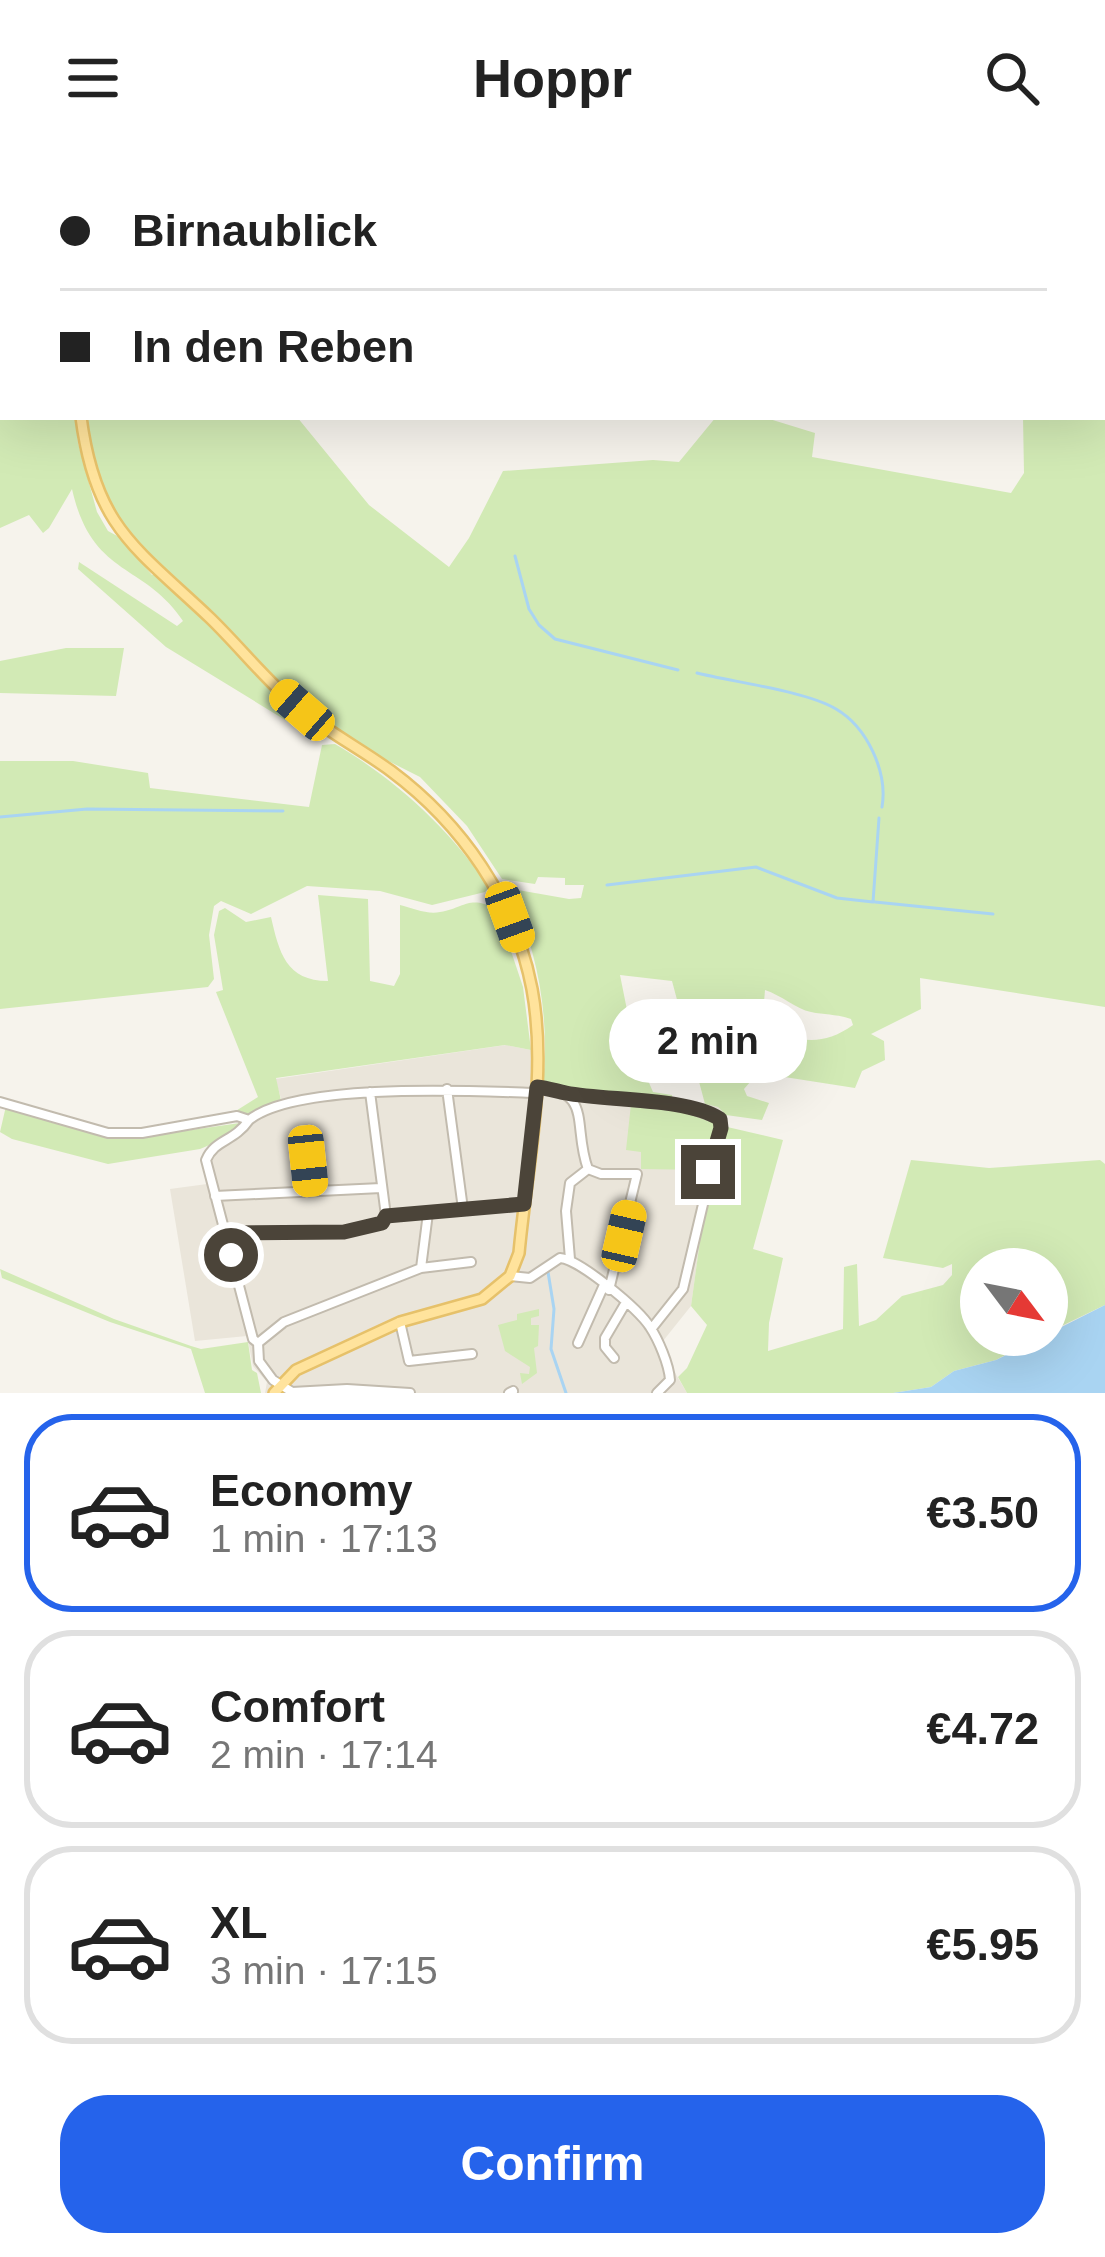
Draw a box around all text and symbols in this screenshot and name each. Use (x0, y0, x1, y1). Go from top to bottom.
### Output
icon: menu (60, 45, 126, 111)
icon: search (979, 45, 1045, 111)
text: Hoppr (473, 48, 632, 108)
text: Birnaublick (132, 205, 377, 256)
text: In den Reben (132, 321, 415, 372)
car (263, 673, 341, 747)
car (481, 877, 539, 957)
callout: 2 min (609, 998, 807, 1082)
text: 2 min (657, 1019, 759, 1062)
car (286, 1123, 330, 1199)
route end (681, 1145, 735, 1199)
car (598, 1197, 650, 1275)
route start (204, 1228, 258, 1282)
north arrow (960, 1248, 1068, 1356)
map controls (960, 1248, 1068, 1356)
icon: car (66, 1459, 174, 1567)
text: Economy (210, 1465, 413, 1516)
text: €3.50 (926, 1487, 1039, 1538)
text: 1 min · 17:13 (210, 1517, 438, 1560)
icon: car (66, 1675, 174, 1783)
text: Comfort (210, 1681, 385, 1732)
text: €4.72 (926, 1703, 1039, 1754)
text: 2 min · 17:14 (210, 1733, 438, 1776)
icon: car (66, 1891, 174, 1999)
text: XL (210, 1897, 268, 1948)
text: €5.95 (926, 1919, 1039, 1970)
text: 3 min · 17:15 (210, 1949, 438, 1992)
button: Confirm (60, 2095, 1045, 2233)

